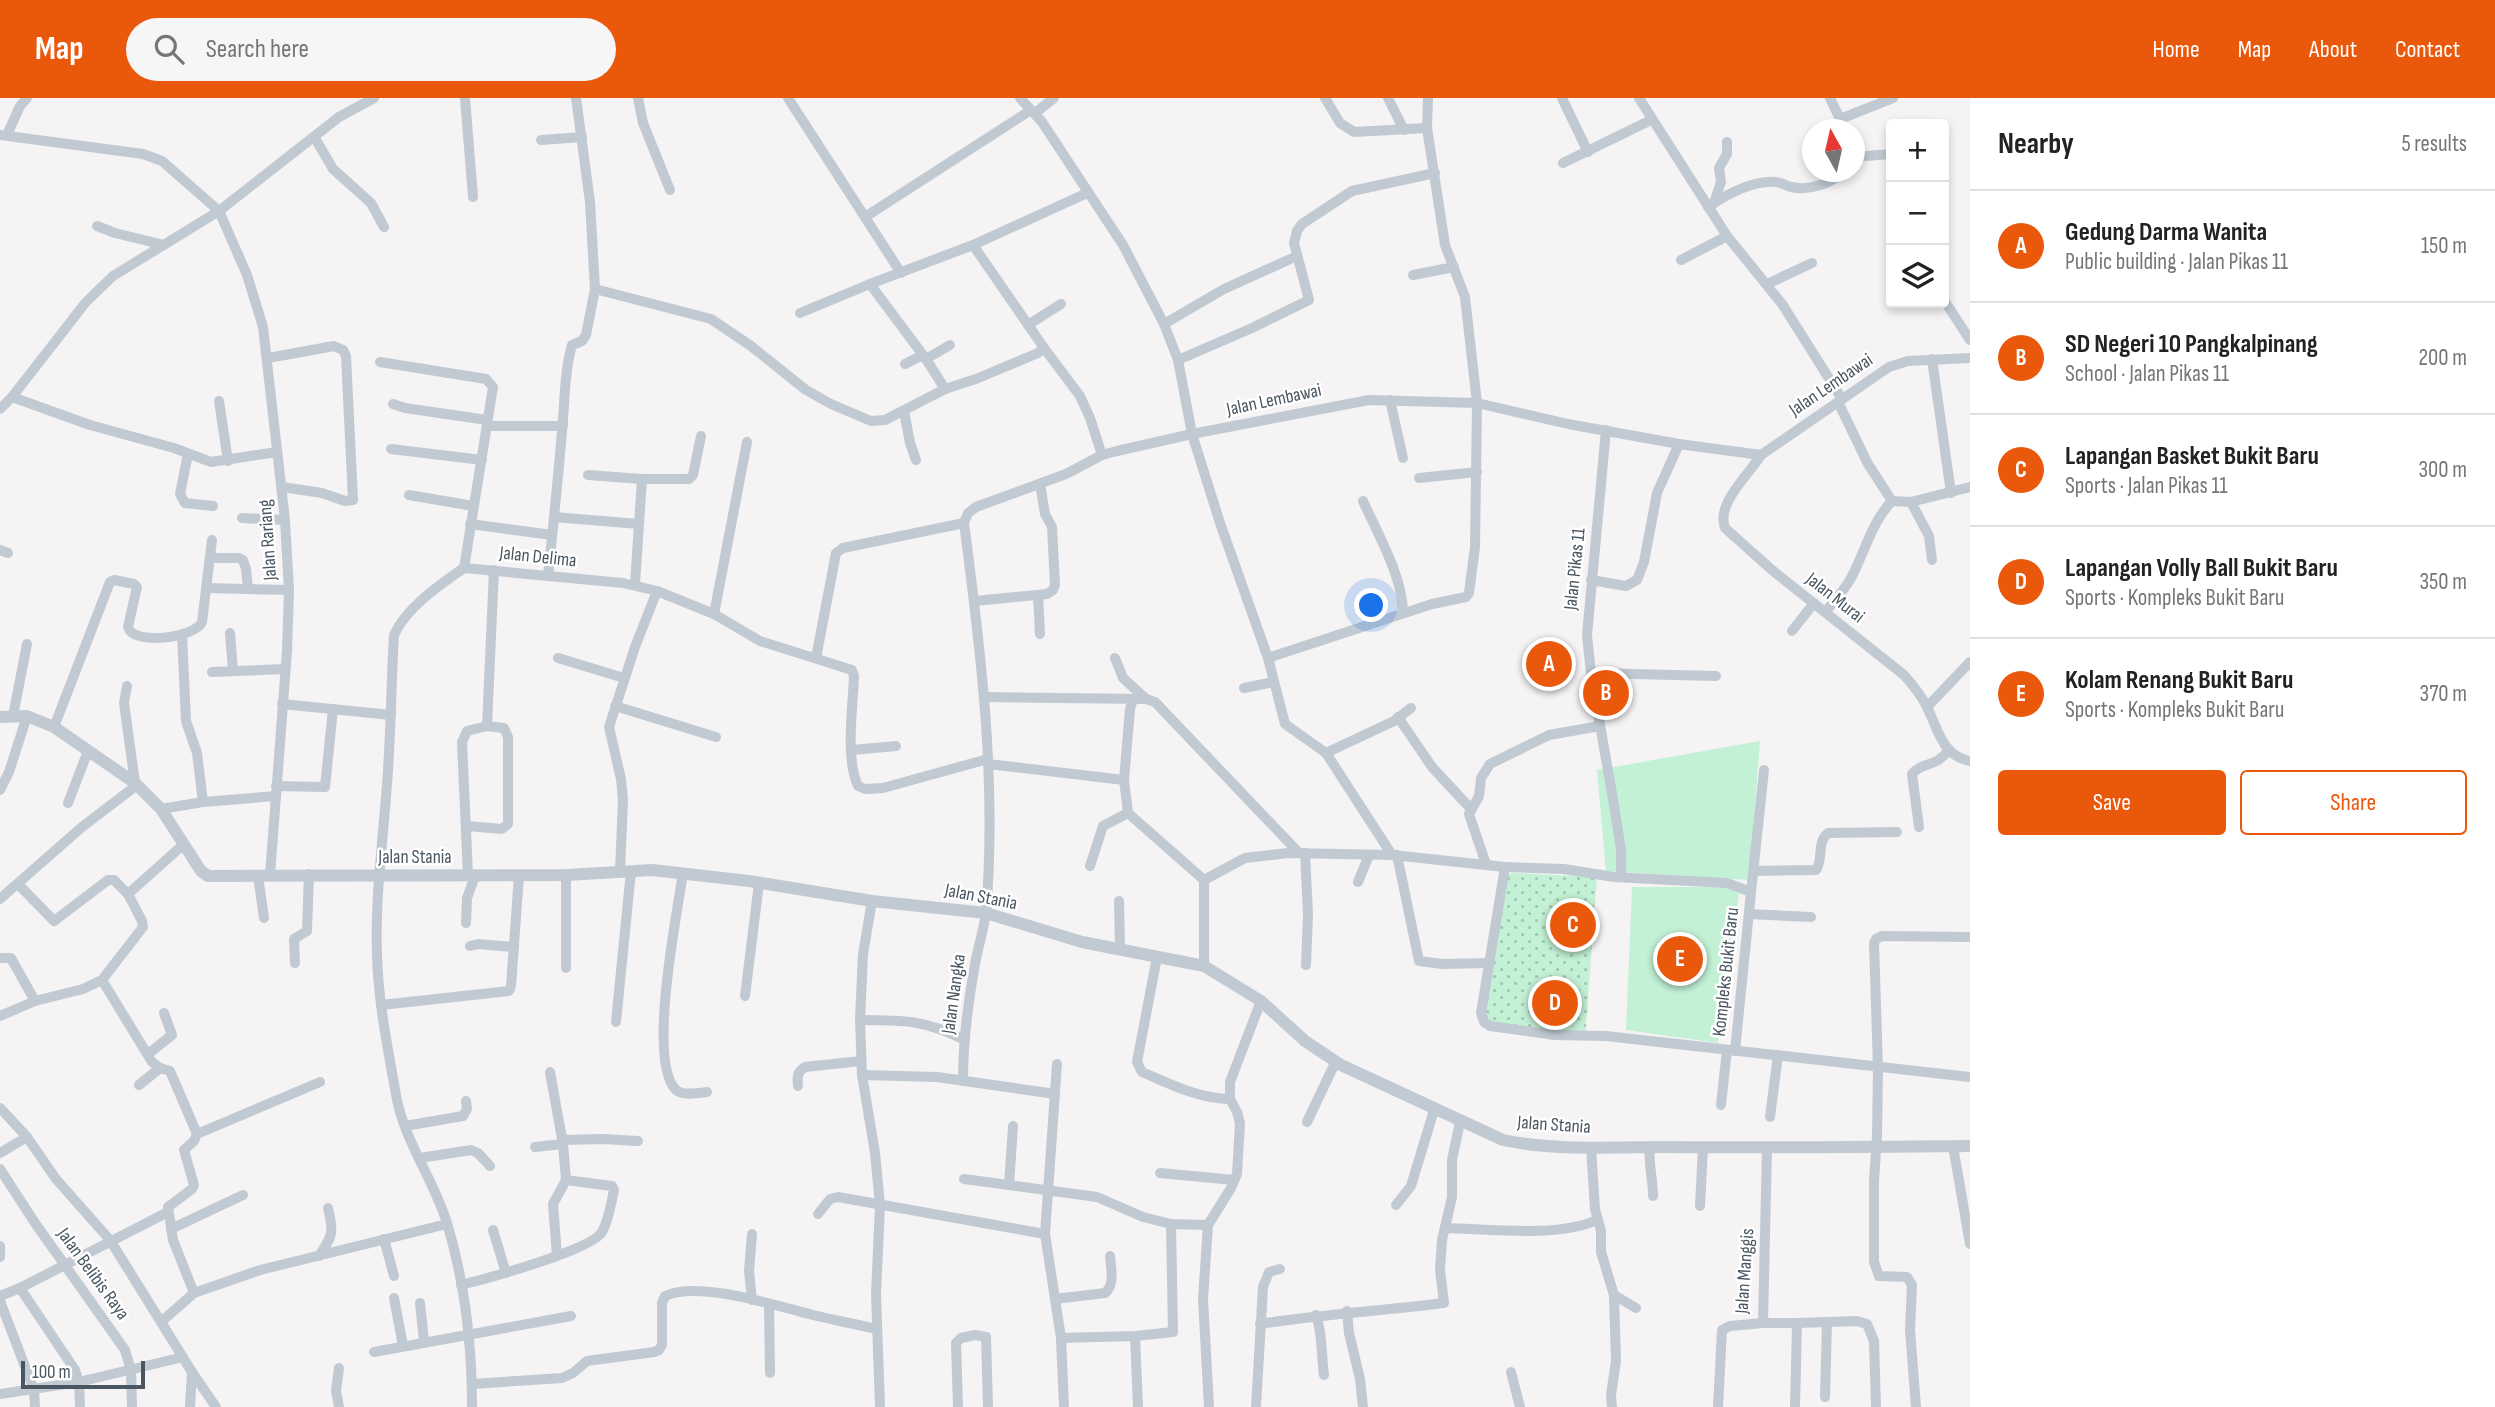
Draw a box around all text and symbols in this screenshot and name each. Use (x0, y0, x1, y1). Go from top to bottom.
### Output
search box (126, 18, 616, 81)
text: Map (35, 29, 84, 69)
icon: search (150, 30, 188, 68)
text: Search here (206, 34, 309, 65)
text: Home (2152, 35, 2200, 64)
text: Map (2238, 35, 2271, 64)
text: About (2309, 35, 2357, 64)
text: Contact (2395, 35, 2460, 64)
north arrow (1802, 119, 1865, 182)
map controls (1886, 119, 1949, 308)
button: + (1886, 119, 1949, 182)
text: Nearby (1998, 126, 2074, 162)
text: 5 results (2401, 130, 2467, 158)
button: − (1886, 182, 1949, 245)
text: Gedung Darma Wanita (2065, 217, 2267, 248)
text: A (2016, 232, 2026, 260)
text: 150 m (2421, 232, 2467, 260)
button: layers (1886, 245, 1949, 308)
text: Public building · Jalan Pikas 11 (2065, 248, 2288, 276)
text: SD Negeri 10 Pangkalpinang (2065, 329, 2318, 360)
text: B (2016, 344, 2026, 372)
text: 200 m (2419, 344, 2467, 372)
street label: Jalan Lembawai (1784, 349, 1877, 422)
text: School · Jalan Pikas 11 (2065, 360, 2229, 388)
street label: Jalan Lembawai (1224, 379, 1323, 421)
text: Lapangan Basket Bukit Baru (2065, 441, 2319, 472)
text: C (2015, 456, 2027, 484)
text: 300 m (2418, 456, 2467, 484)
text: Sports · Jalan Pikas 11 (2065, 472, 2228, 500)
street label: Jalan Rariang (254, 498, 282, 582)
street label: Jalan Pikas 11 (1559, 526, 1591, 612)
street label: Jalan Delima (497, 541, 578, 572)
text: Lapangan Volly Ball Bukit Baru (2065, 553, 2338, 584)
street label: Jalan Murai (1800, 567, 1869, 628)
text: D (2015, 568, 2027, 596)
text: 350 m (2419, 568, 2467, 596)
text: Sports · Kompleks Bukit Baru (2065, 584, 2285, 612)
your location (1354, 588, 1388, 622)
pin: A (1526, 638, 1572, 690)
text: Kolam Renang Bukit Baru (2065, 665, 2293, 696)
pin: B (1583, 667, 1629, 719)
text: E (2016, 680, 2026, 708)
text: 370 m (2420, 680, 2467, 708)
text: Sports · Kompleks Bukit Baru (2065, 696, 2285, 724)
button: Save (1998, 770, 2226, 835)
button: Share (2240, 770, 2467, 835)
street label: Jalan Stania (377, 846, 452, 869)
street label: Jalan Stania (942, 879, 1019, 915)
pin: C (1550, 899, 1596, 951)
street label: Kompleks Bukit Baru (1708, 906, 1744, 1038)
pin: E (1657, 933, 1703, 985)
street label: Jalan Nangka (937, 953, 971, 1036)
pin: D (1532, 977, 1578, 1029)
street label: Jalan Stania (1516, 1111, 1591, 1139)
street label: Jalan Belibis Raya (51, 1223, 134, 1324)
street label: Jalan Manggis (1730, 1227, 1759, 1315)
scale bar (21, 1358, 145, 1390)
text: 100 m (32, 1361, 71, 1384)

